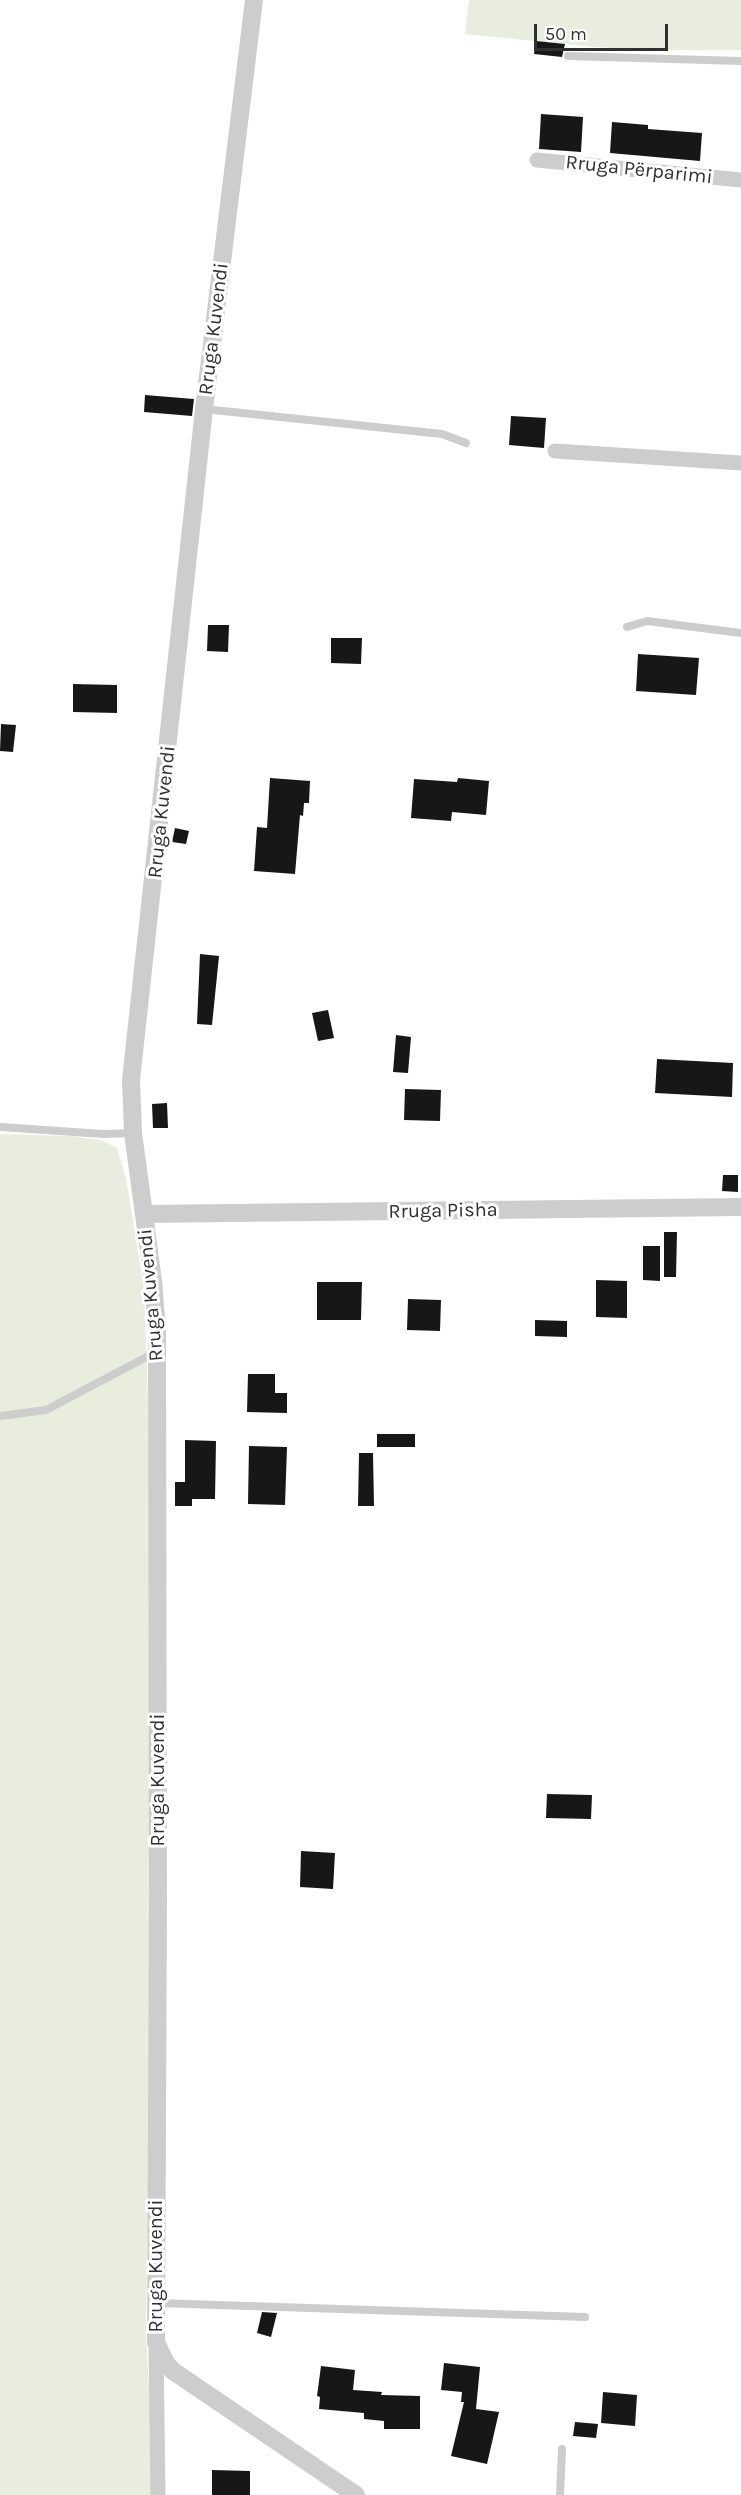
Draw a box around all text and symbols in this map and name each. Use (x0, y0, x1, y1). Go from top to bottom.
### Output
scale bar (537, 12, 670, 50)
text: 50 m (545, 23, 587, 45)
street label: Rruga Përparimi (564, 150, 714, 190)
street label: Rruga Kuvendi (194, 261, 234, 397)
street label: Rruga Kuvendi (143, 745, 181, 879)
street label: Rruga Pisha (388, 1198, 498, 1224)
street label: Rruga Kuvendi (133, 1228, 169, 1362)
street label: Rruga Kuvendi (146, 1713, 170, 1847)
street label: Rruga Kuvendi (144, 2199, 168, 2333)

